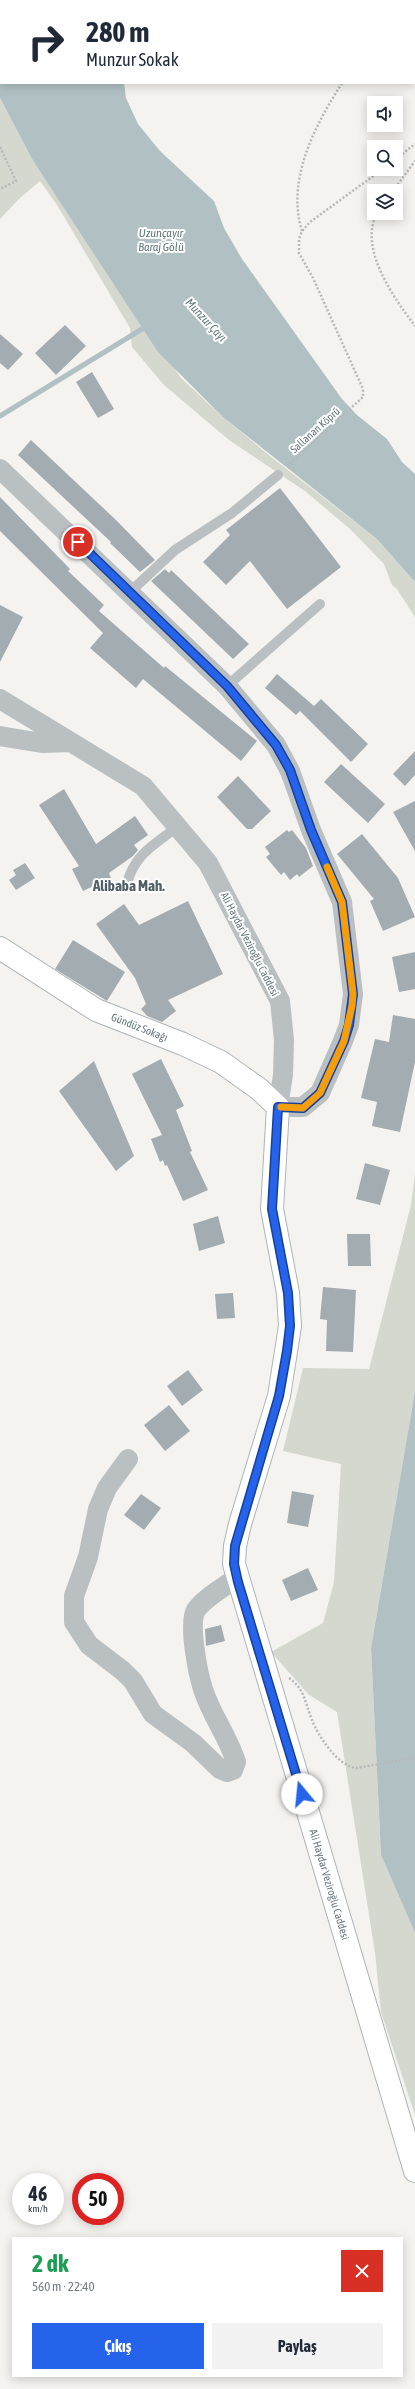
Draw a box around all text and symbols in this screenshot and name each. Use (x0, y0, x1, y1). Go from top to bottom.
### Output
icon: right (20, 16, 72, 68)
text: 280 m (86, 16, 149, 48)
text: Munzur Sokak (86, 49, 179, 70)
map controls (367, 96, 403, 220)
button: sound (367, 96, 403, 132)
button: search (367, 140, 403, 176)
button: layers (367, 184, 403, 220)
water label: Uzunçayır Baraj Gölü (138, 226, 184, 254)
water label: Munzur Çayı (183, 296, 230, 345)
street label: Sallanan Köprü (288, 405, 342, 455)
pin (61, 525, 95, 559)
icon: arrive (67, 531, 89, 553)
district label: Alibaba Mah. (92, 877, 165, 894)
street label: Ali Haydar Veziroğlu Caddesi (219, 890, 281, 998)
street label: Gündüz Sokağı (110, 1011, 169, 1043)
position arrow (281, 1773, 323, 1815)
street label: Ali Haydar Veziroğlu Caddesi (307, 1828, 352, 1941)
speed limit sign: 50 (72, 2173, 124, 2225)
text: 46 (29, 2182, 47, 2205)
text: km/h (28, 2203, 48, 2214)
text: 2 dk (32, 2250, 69, 2277)
button: close (341, 2250, 383, 2292)
text: 560 m · 22:40 (32, 2279, 95, 2294)
button: Çıkış (32, 2323, 204, 2369)
button: Paylaş (212, 2323, 383, 2369)

